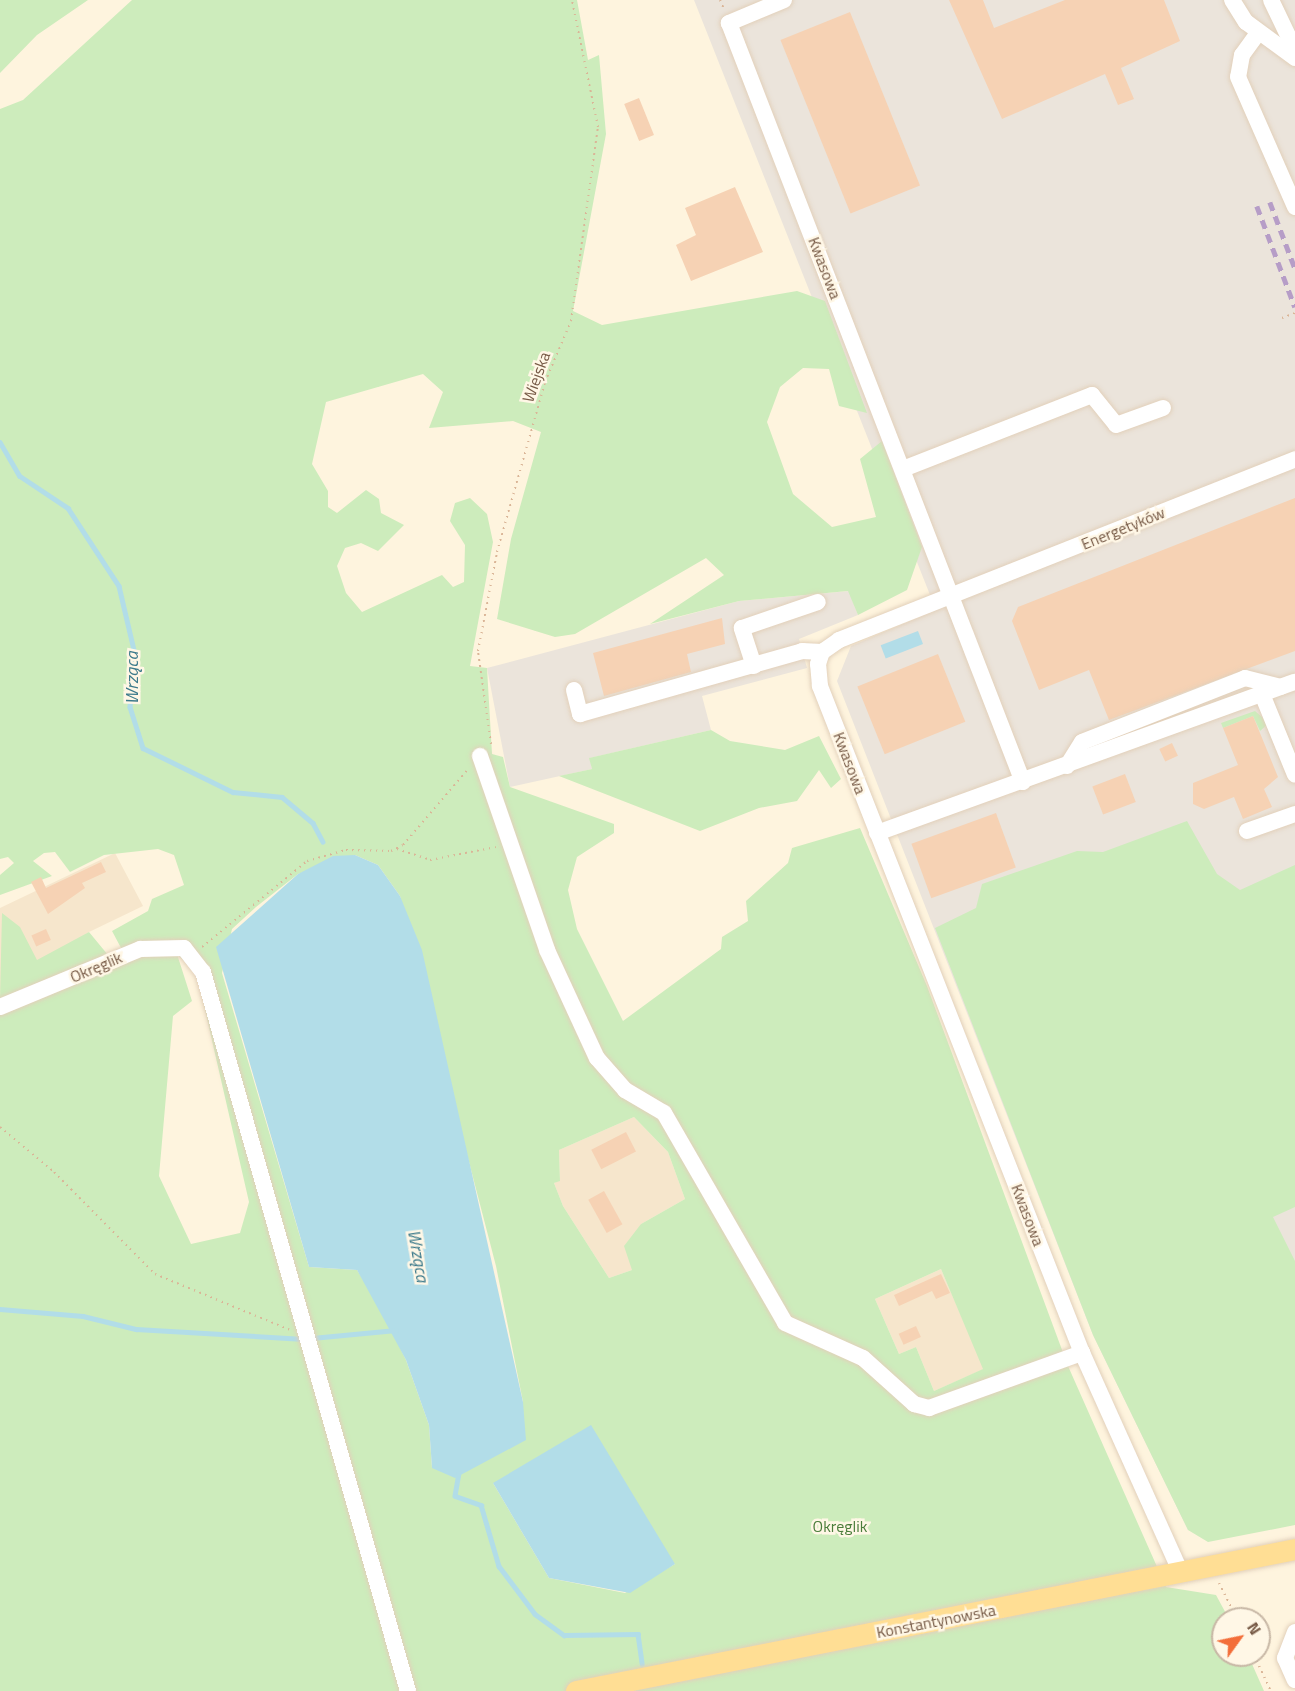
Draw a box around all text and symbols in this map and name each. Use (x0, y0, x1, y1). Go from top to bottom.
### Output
street label: Kwasowa (804, 234, 846, 302)
street label: Wiejska (518, 349, 554, 405)
street label: Energetyków (1078, 503, 1168, 553)
water label: Wrząca (121, 652, 143, 704)
street label: Kwasowa (829, 729, 871, 797)
street label: Okręglik (67, 947, 125, 987)
street label: Kwasowa (1007, 1181, 1049, 1249)
water label: Wrząca (403, 1228, 433, 1284)
park label: Okręglik (813, 1516, 867, 1536)
street label: Konstantynowska (875, 1600, 997, 1642)
north arrow (1211, 1607, 1271, 1667)
text: N (1241, 1617, 1268, 1639)

